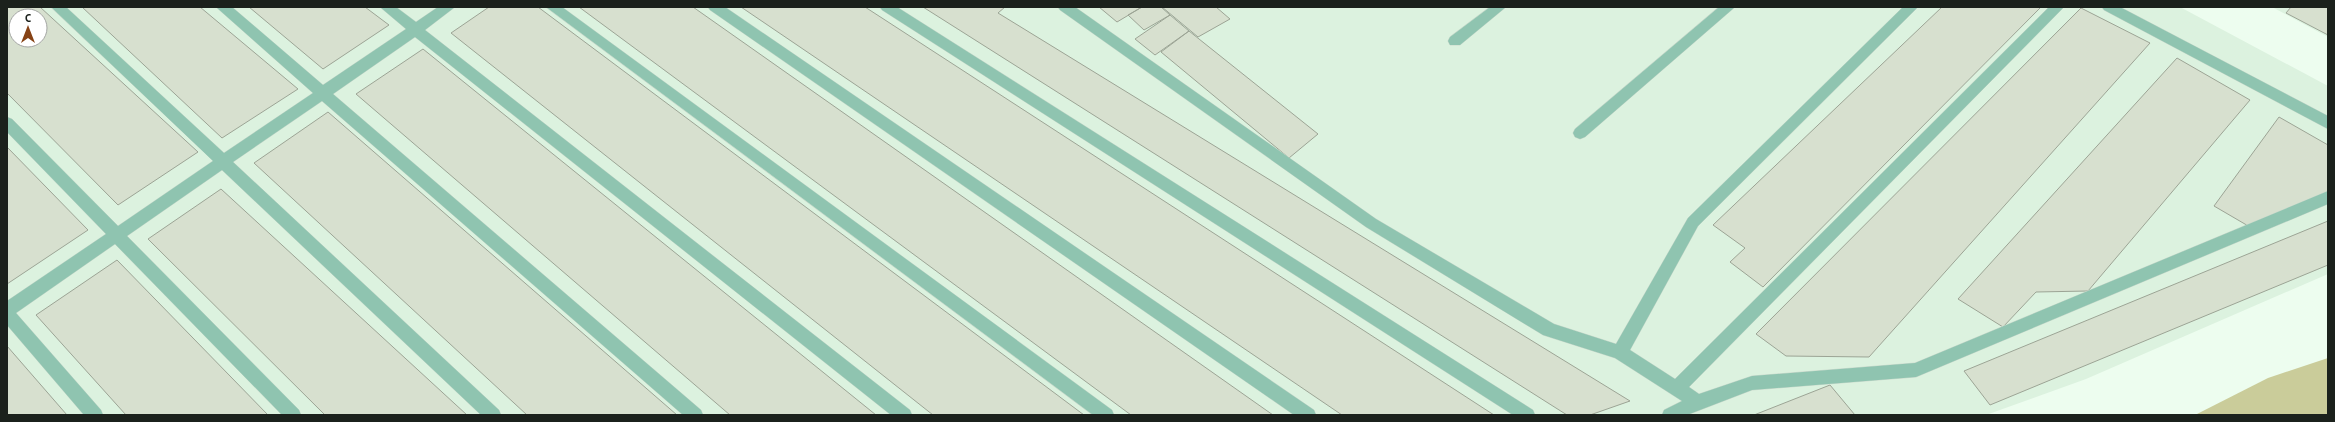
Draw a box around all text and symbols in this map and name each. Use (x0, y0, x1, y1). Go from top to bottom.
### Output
north arrow (8, 8, 48, 48)
text: С (25, 11, 31, 25)

